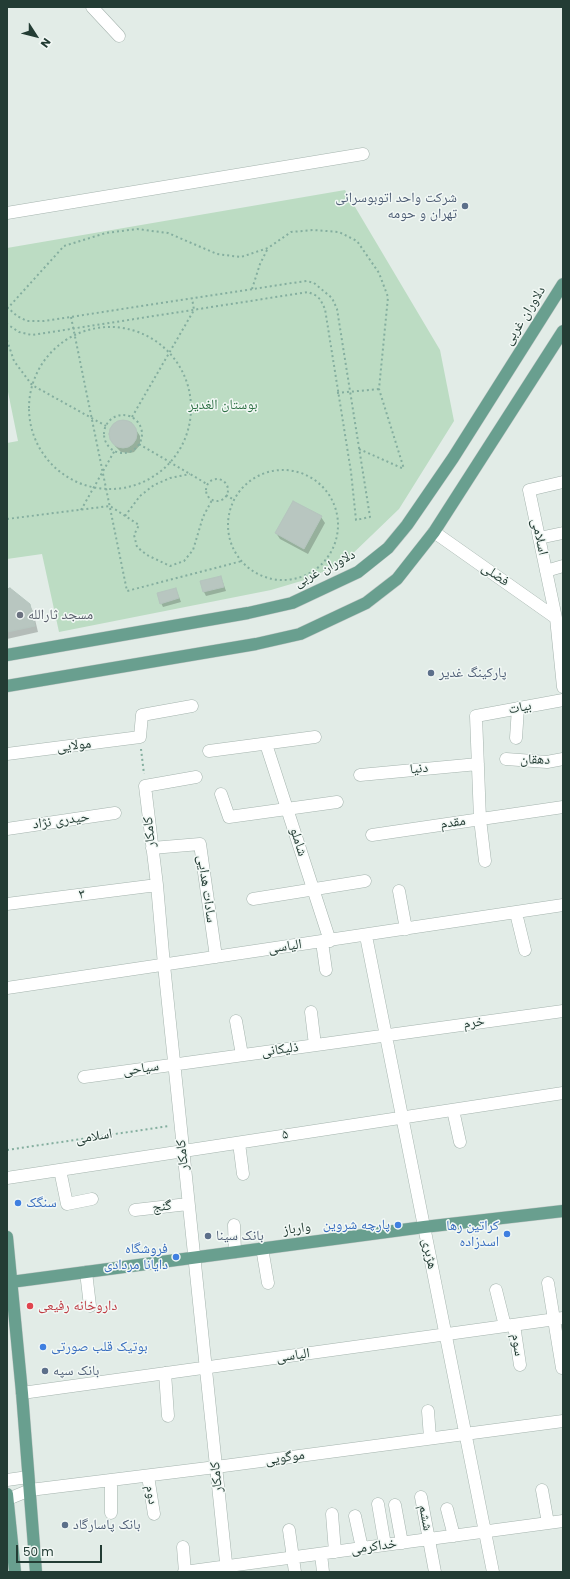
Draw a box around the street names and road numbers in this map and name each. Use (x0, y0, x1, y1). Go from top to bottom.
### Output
street label: دلاوران غربی (500, 283, 550, 349)
street label: اسلامی (527, 517, 551, 557)
street label: دلاوران غربی (292, 546, 358, 592)
street label: فضلی (478, 560, 512, 590)
street label: بیات (507, 698, 533, 718)
street label: مولایی (56, 736, 92, 756)
street label: دهقان (520, 751, 550, 769)
street label: دنیا (409, 760, 429, 778)
street label: حیدری نژاد (32, 809, 90, 833)
street label: مقدم (439, 813, 467, 833)
street label: کامکار (140, 816, 160, 848)
street label: شاملو (286, 826, 310, 858)
street label: سادات هدایی (193, 854, 219, 924)
street label: ۳ (78, 886, 86, 904)
street label: الیاسی (267, 936, 303, 958)
street label: خرم (462, 1013, 486, 1033)
street label: ذلیکانی (260, 1039, 300, 1061)
street label: سیاحی (122, 1058, 160, 1080)
street label: اسلامی (74, 1126, 114, 1148)
street label: ۵ (281, 1126, 289, 1144)
street label: کامکار (173, 1139, 193, 1171)
street label: گنج (152, 1198, 172, 1216)
street label: وارباز (282, 1219, 312, 1239)
street label: هژبری (418, 1237, 440, 1271)
street label: سوم (507, 1333, 527, 1357)
street label: الیاسی (275, 1345, 311, 1367)
street label: موگویی (264, 1447, 306, 1469)
street label: کامکار (207, 1461, 227, 1493)
street label: دوم (141, 1484, 161, 1506)
street label: ششم (414, 1504, 436, 1532)
street label: خداکرمی (350, 1535, 398, 1559)

